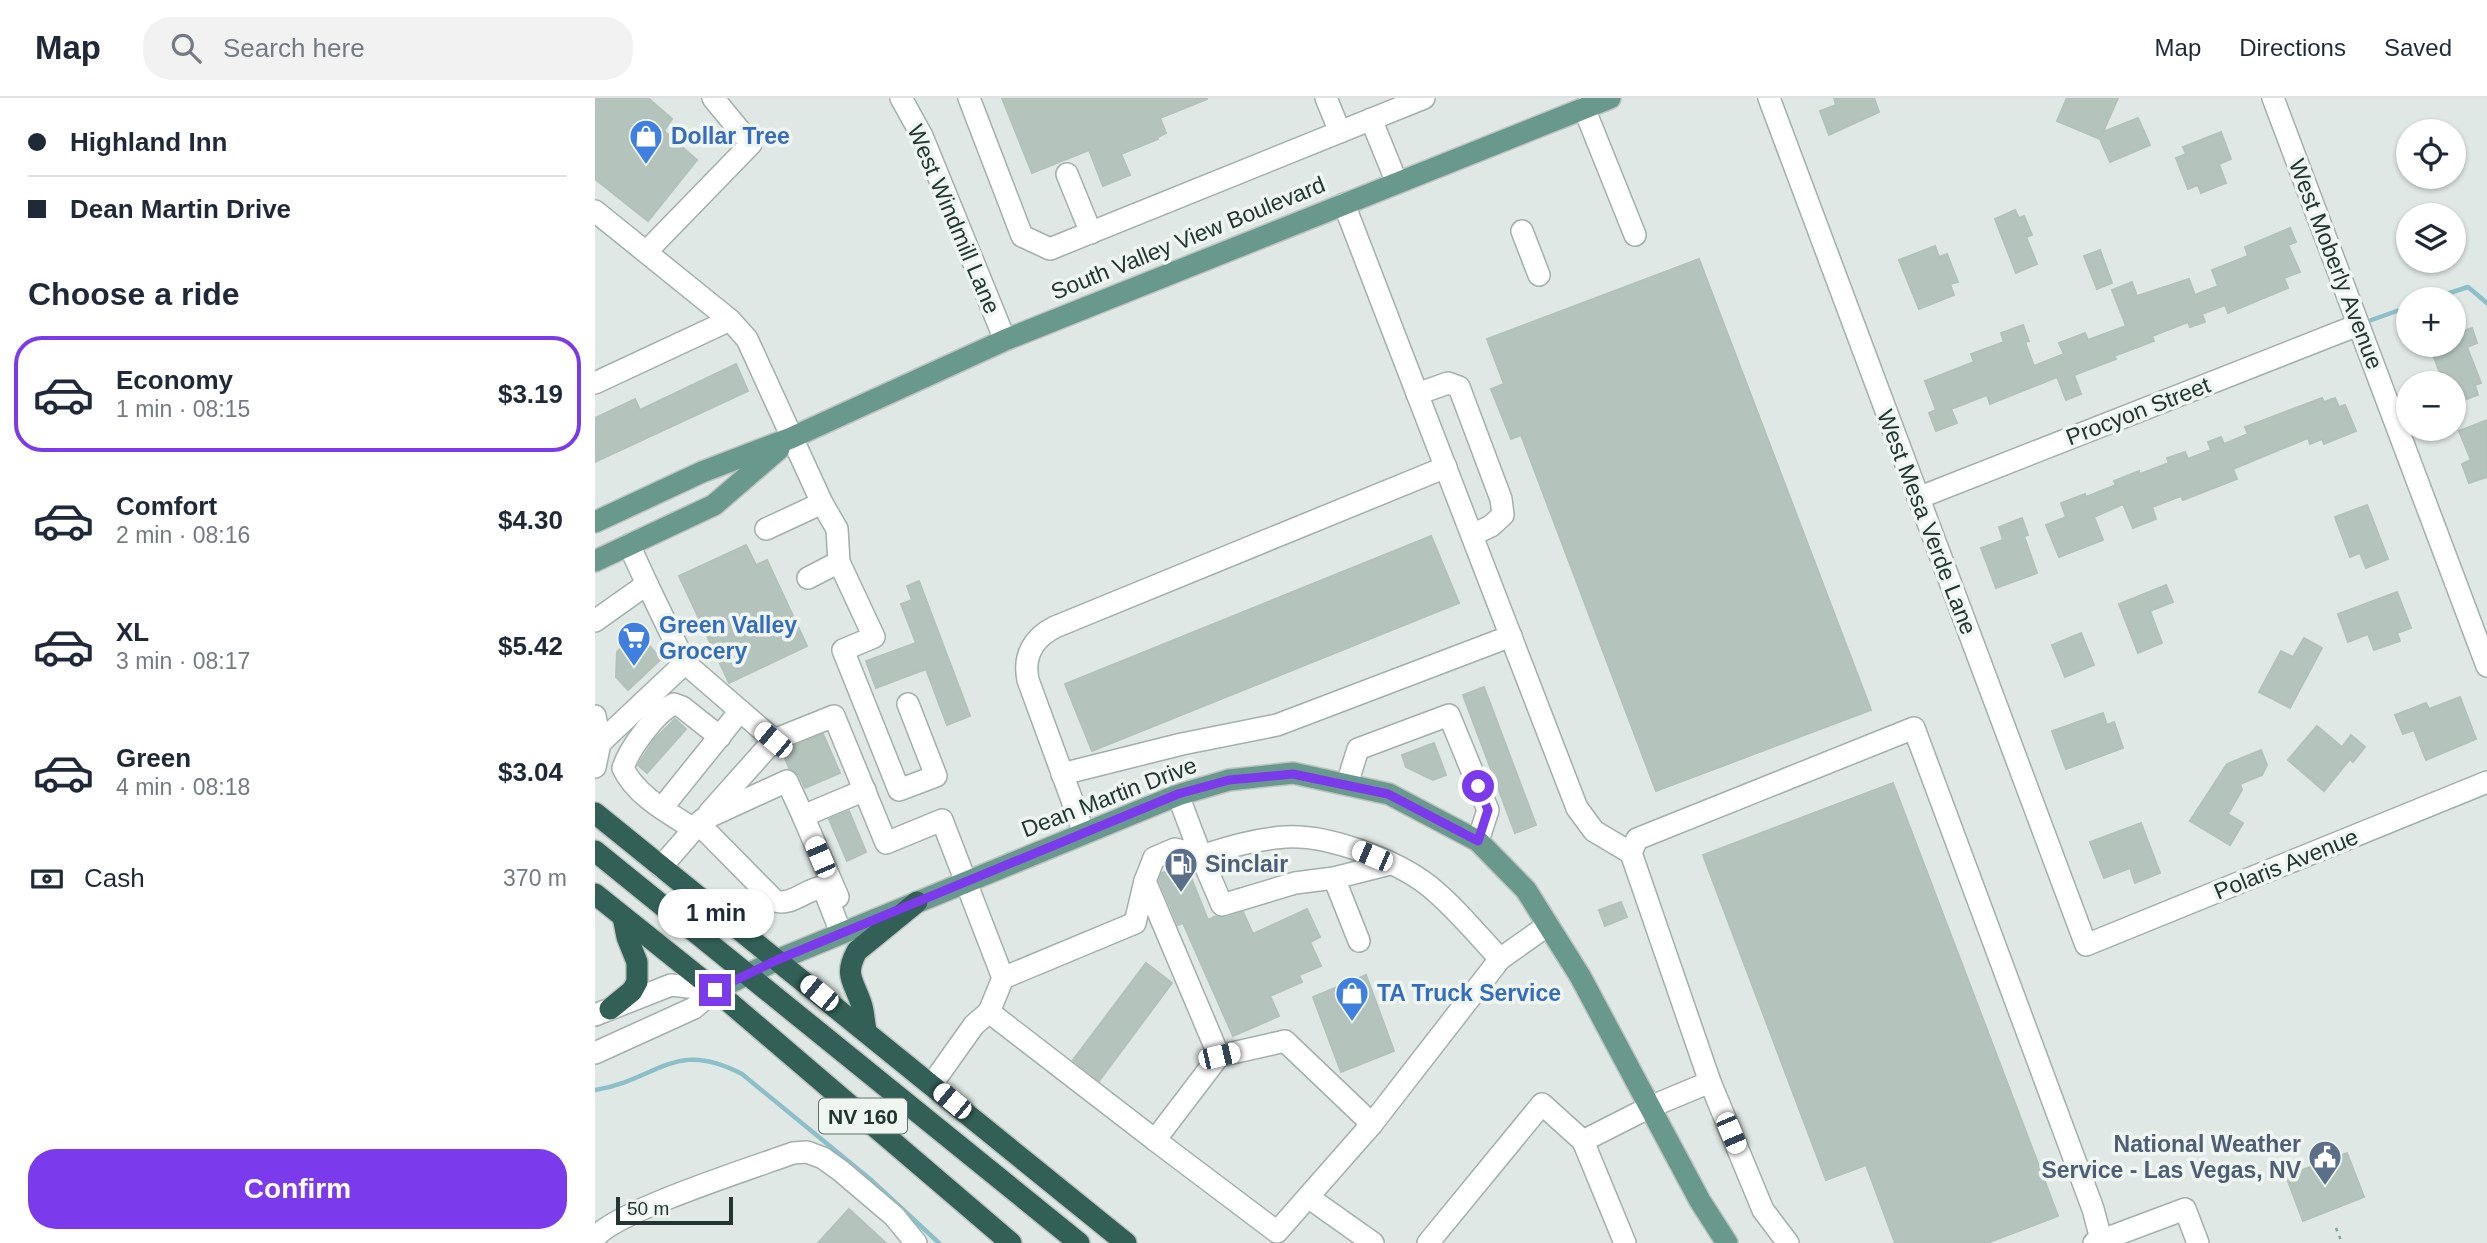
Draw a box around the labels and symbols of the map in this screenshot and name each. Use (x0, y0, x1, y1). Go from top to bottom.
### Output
shop icon: Dollar Tree (627, 117, 665, 166)
street label: West Windmill Lane (902, 121, 1006, 317)
place label: Dollar Tree (671, 123, 790, 149)
street label: West Moberly Avenue (2284, 155, 2388, 373)
street label: South Valley View Boulevard (1047, 171, 1329, 305)
street label: Procyon Street (2062, 371, 2214, 450)
street label: West Mesa Verde Lane (1872, 406, 1982, 638)
place label: Green Valley Grocery (659, 612, 797, 664)
supermarket icon: Green Valley Grocery (615, 619, 653, 668)
car (751, 718, 796, 762)
street label: Dean Martin Drive (1018, 752, 1200, 842)
route start (1462, 770, 1494, 802)
street label: Polaris Avenue (2210, 823, 2362, 905)
car (803, 834, 838, 880)
car (1349, 838, 1396, 874)
fuel station icon: Sinclair (1162, 845, 1200, 894)
place label: Sinclair (1205, 851, 1288, 877)
callout: 1 min (657, 888, 773, 938)
car (797, 972, 842, 1014)
route end (699, 974, 731, 1006)
shop icon: TA Truck Service (1333, 974, 1371, 1023)
place label: TA Truck Service (1377, 980, 1561, 1006)
car (1197, 1041, 1242, 1071)
car (930, 1079, 975, 1123)
road number: NV 160 (819, 1098, 907, 1134)
car (1714, 1110, 1749, 1156)
place label: National Weather Service - Las Vegas, NV (2041, 1131, 2302, 1183)
public building icon: National Weather Service - Las Vegas, NV (2306, 1138, 2344, 1187)
scale bar (616, 1194, 733, 1226)

